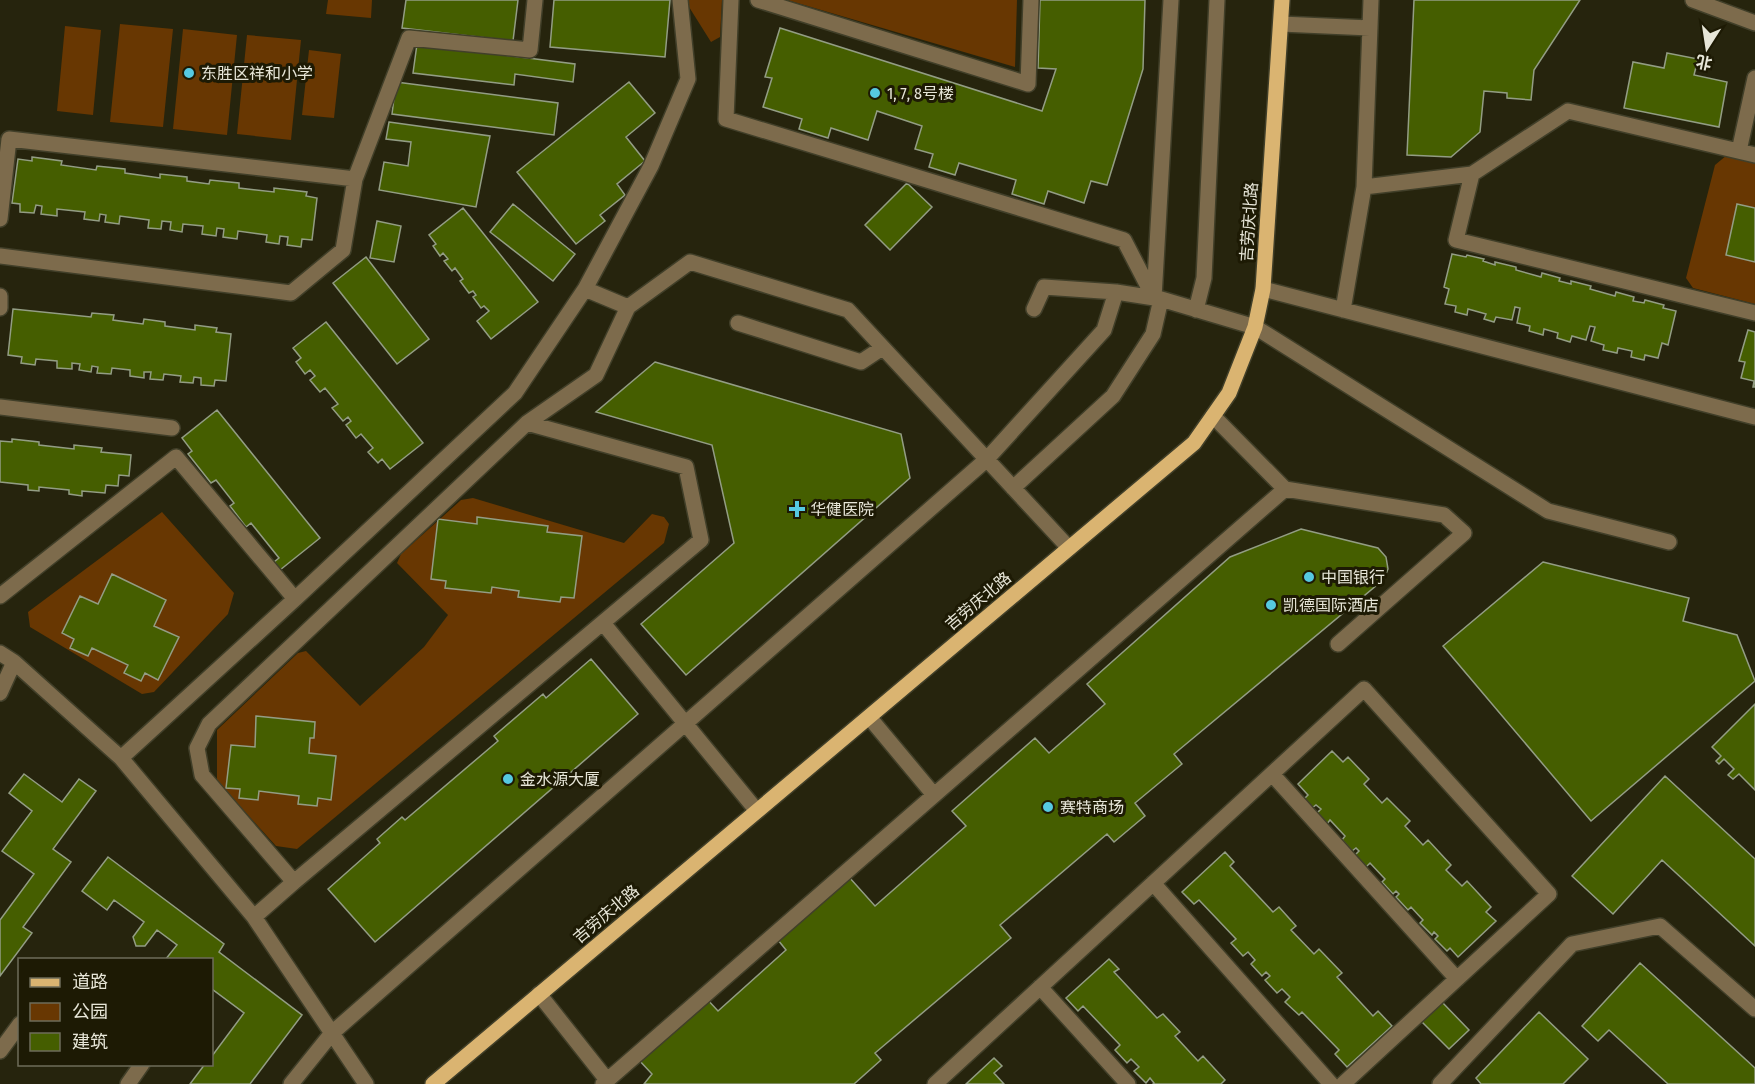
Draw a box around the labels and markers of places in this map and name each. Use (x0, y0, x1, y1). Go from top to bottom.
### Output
place label: 东胜区祥和小学 (201, 64, 313, 83)
marker: 东胜区祥和小学 (182, 66, 196, 80)
place label: 1, 7, 8号楼 (887, 84, 954, 103)
marker: 1, 7, 8号楼 (868, 86, 882, 100)
marker: 华健医院 (788, 500, 806, 518)
place label: 华健医院 (810, 500, 874, 519)
place label: 中国银行 (1321, 568, 1385, 587)
marker: 中国银行 (1302, 570, 1316, 584)
place label: 凯德国际酒店 (1283, 596, 1379, 615)
marker: 凯德国际酒店 (1264, 598, 1278, 612)
place label: 金水源大厦 (520, 770, 600, 789)
marker: 金水源大厦 (501, 772, 515, 786)
place label: 赛特商场 (1060, 798, 1124, 817)
marker: 赛特商场 (1041, 800, 1055, 814)

